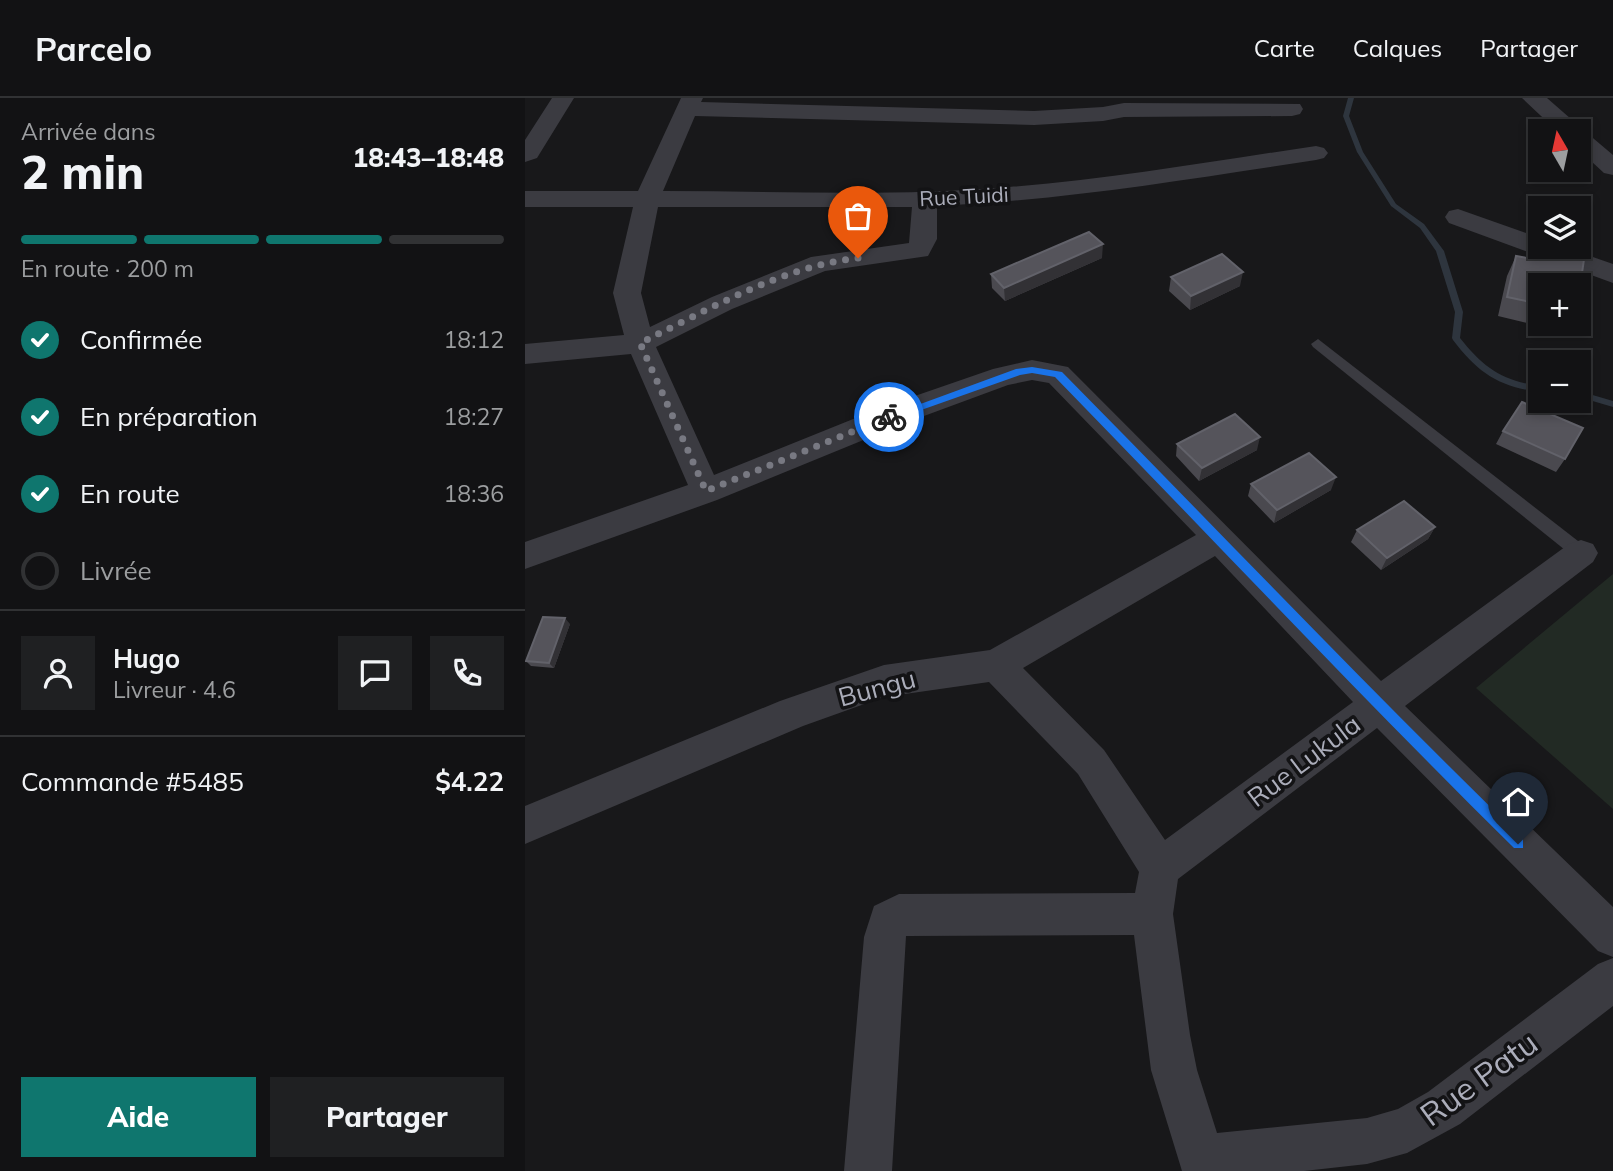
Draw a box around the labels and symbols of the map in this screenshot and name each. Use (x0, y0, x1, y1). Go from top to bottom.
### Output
north arrow (1528, 119, 1591, 182)
street label: Rue Tuidi (919, 181, 1009, 211)
pin (828, 186, 888, 258)
courier (854, 382, 924, 452)
street label: Bungu (835, 661, 919, 714)
street label: Rue Lukula (1241, 707, 1367, 814)
pin (1488, 772, 1548, 844)
street label: Rue Patu (1412, 1022, 1545, 1134)

